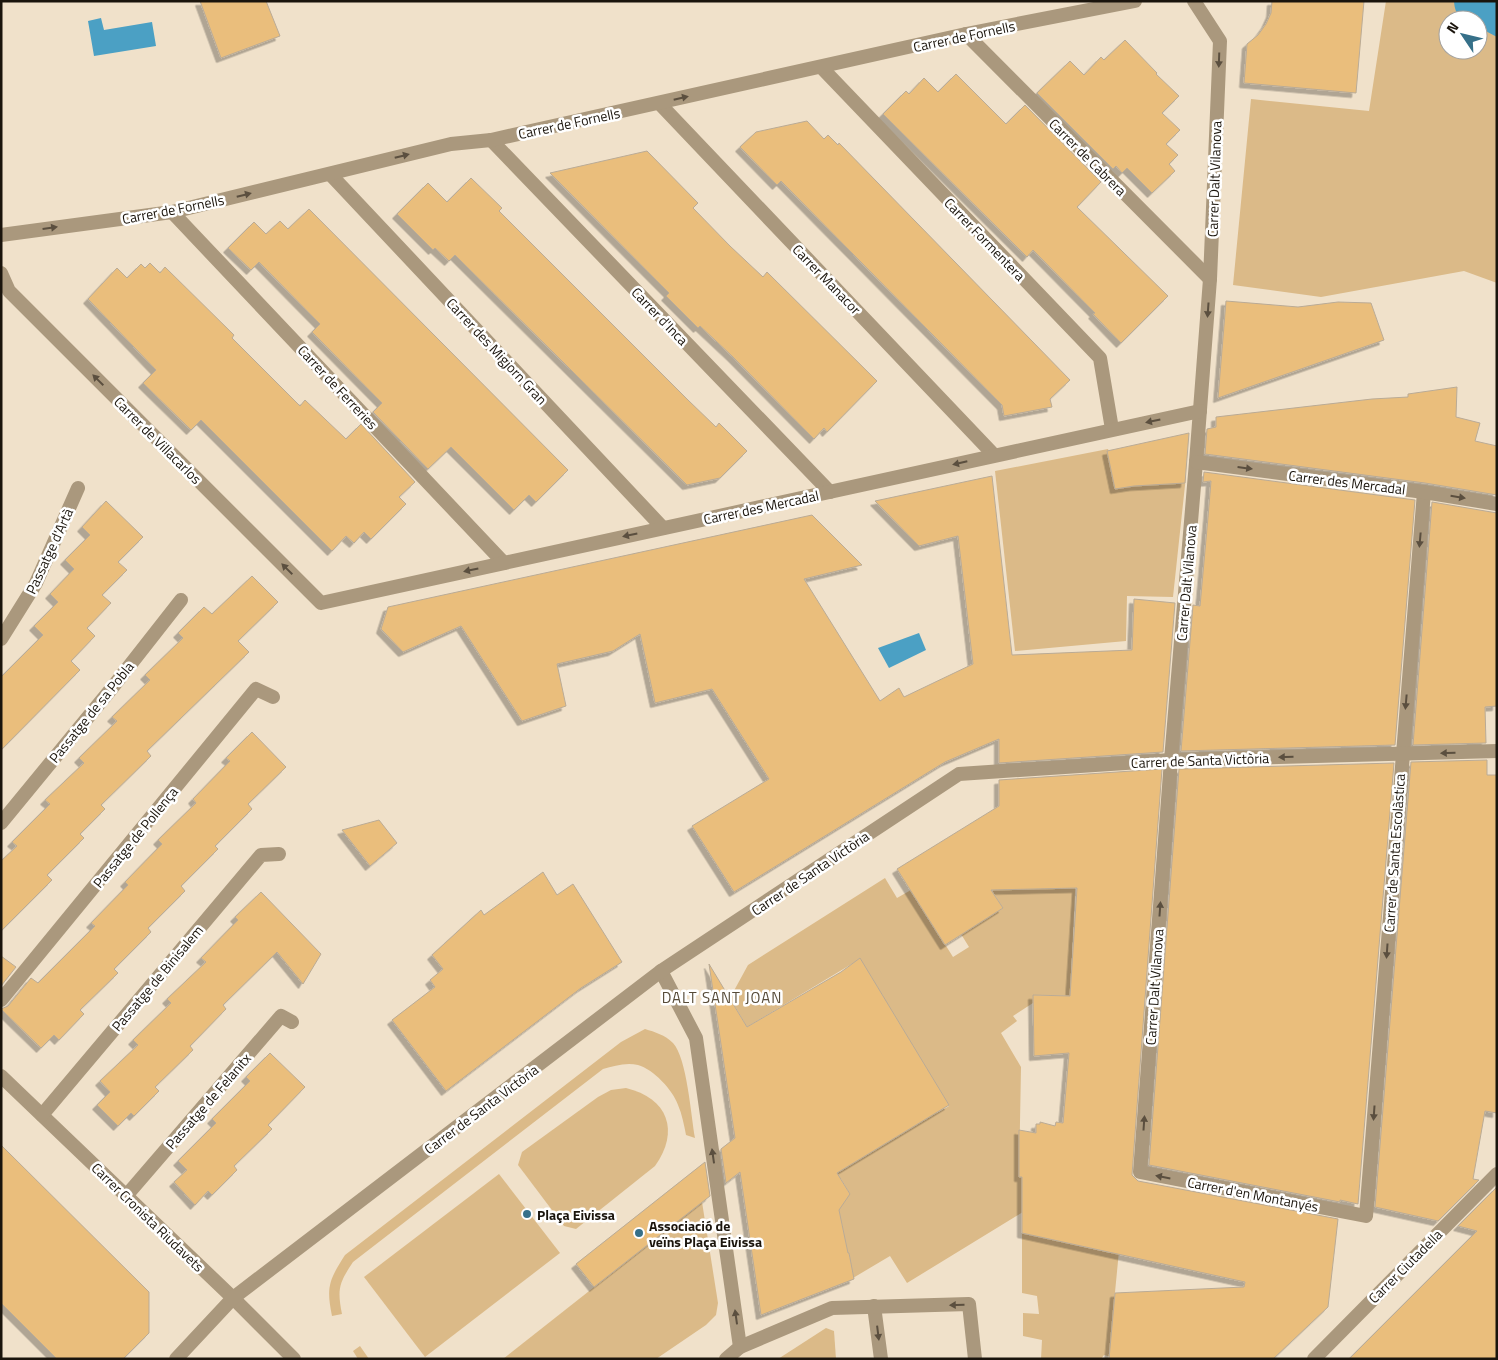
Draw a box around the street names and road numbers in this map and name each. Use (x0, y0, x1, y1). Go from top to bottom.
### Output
street label: Carrer de Fornells (911, 15, 1017, 57)
street label: Carrer de Fornells (516, 102, 622, 144)
street label: Carrer de Cabrera (1044, 113, 1132, 201)
street label: Carrer Dalt Vilanova (1201, 121, 1227, 237)
street label: Carrer de Fornells (120, 189, 226, 229)
street label: Carrer Formentera (940, 193, 1030, 285)
street label: Carrer Manacor (788, 239, 866, 319)
street label: Carrer d'Inca (627, 282, 693, 350)
street label: Carrer des Migjorn Gran (442, 293, 552, 409)
street label: Carrer de Ferreries (293, 340, 383, 434)
street label: Carrer de Villacarlos (109, 391, 207, 489)
street label: Carrer des Mercadal (1287, 464, 1407, 500)
street label: Carrer des Mercadal (701, 485, 821, 529)
street label: Passatge d'Artà (20, 505, 78, 597)
street label: Carrer Dalt Vilanova (1170, 524, 1202, 642)
street label: Passatge de sa Pobla (44, 657, 138, 767)
street label: Carrer de Santa Victòria (1130, 747, 1270, 773)
street label: Carrer de Santa Escolàstica (1378, 773, 1410, 933)
street label: Passatge de Pollença (88, 782, 182, 892)
street label: Carrer de Santa Victòria (747, 826, 873, 920)
street label: Passatge de Binisalem (106, 920, 208, 1036)
street label: Carrer Dalt Vilanova (1139, 928, 1169, 1046)
street label: Passatge de Felanitx (160, 1048, 256, 1154)
street label: Carrer de Santa Victòria (419, 1059, 543, 1159)
street label: Carrer Cronista Riudavets (87, 1158, 209, 1276)
street label: Carrer d'en Montanyés (1186, 1171, 1320, 1217)
street label: Carrer Ciutadella (1363, 1224, 1447, 1308)

